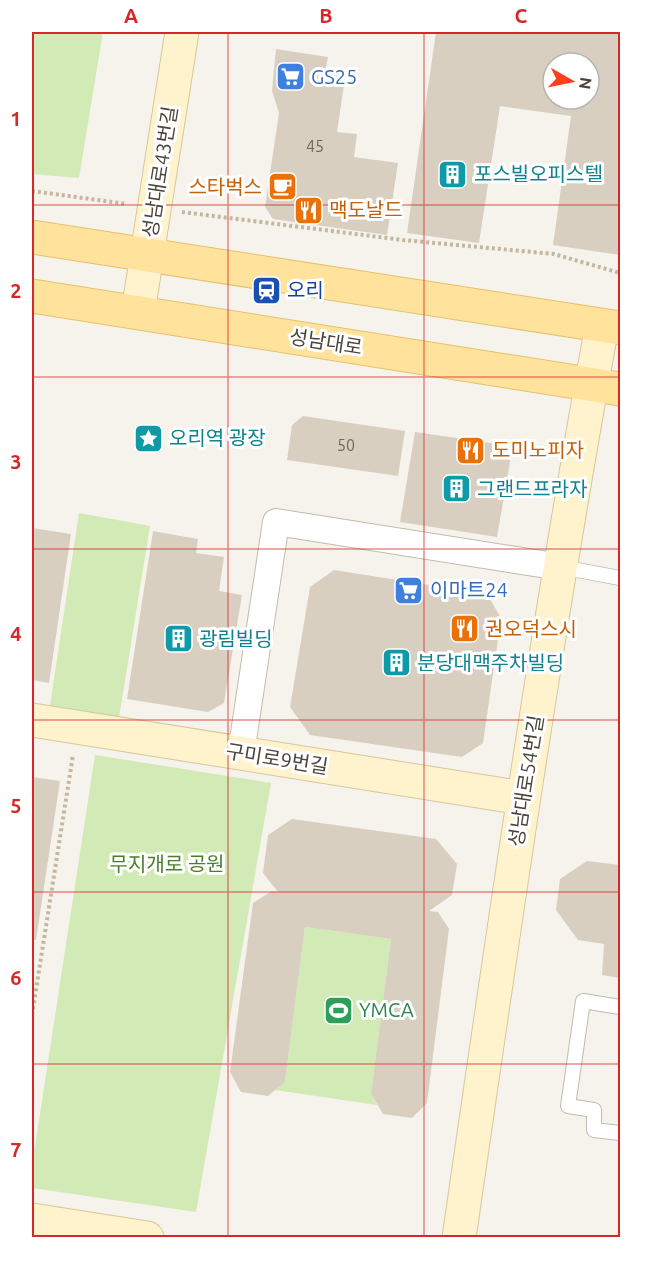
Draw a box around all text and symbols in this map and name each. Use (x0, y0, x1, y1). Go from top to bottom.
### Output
text: A (124, 4, 138, 27)
text: B (319, 4, 333, 27)
text: C (515, 4, 528, 27)
north arrow (541, 51, 601, 111)
supermarket icon: GS25 (274, 61, 306, 93)
place label: GS25 (311, 65, 357, 88)
text: N (576, 76, 596, 91)
street label: 성남대로43번길 (138, 104, 181, 239)
text: 1 (10, 107, 22, 130)
house number: 45 (306, 137, 324, 155)
building icon: 포스빌오피스텔 (437, 158, 469, 190)
place label: 포스빌오피스텔 (474, 162, 603, 185)
cafe icon: 스타벅스 (267, 171, 299, 203)
place label: 스타벅스 (188, 175, 262, 198)
restaurant icon: 맥도날드 (292, 194, 324, 226)
place label: 맥도날드 (329, 198, 403, 221)
station icon: 오리 (250, 274, 282, 306)
place label: 오리 (287, 278, 324, 301)
text: 2 (10, 279, 22, 302)
street label: 성남대로 (288, 324, 364, 359)
place icon: 오리역 광장 (132, 422, 164, 454)
place label: 오리역 광장 (169, 426, 266, 449)
restaurant icon: 도미노피자 (455, 434, 487, 466)
house number: 50 (337, 436, 355, 454)
place label: 도미노피자 (492, 438, 584, 461)
text: 3 (10, 450, 22, 473)
building icon: 그랜드프라자 (440, 473, 472, 505)
place label: 그랜드프라자 (477, 477, 587, 500)
supermarket icon: 이마트24 (393, 574, 425, 606)
place label: 이마트24 (430, 578, 508, 601)
restaurant icon: 권오덕스시 (448, 613, 480, 645)
place label: 권오덕스시 (485, 617, 577, 640)
text: 4 (10, 622, 22, 645)
building icon: 광림빌딩 (162, 623, 194, 655)
place label: 광림빌딩 (199, 627, 273, 650)
building icon: 분당대맥주차빌딩 (380, 647, 412, 679)
place label: 분당대맥주차빌딩 (417, 651, 564, 674)
street label: 성남대로54번길 (504, 713, 547, 848)
street label: 구미로9번길 (224, 739, 330, 778)
text: 5 (10, 794, 22, 817)
park label: 무지개로 공원 (110, 852, 224, 875)
text: 6 (10, 966, 22, 989)
sports icon: YMCA (322, 994, 354, 1026)
place label: YMCA (359, 998, 414, 1021)
text: 7 (10, 1138, 22, 1161)

